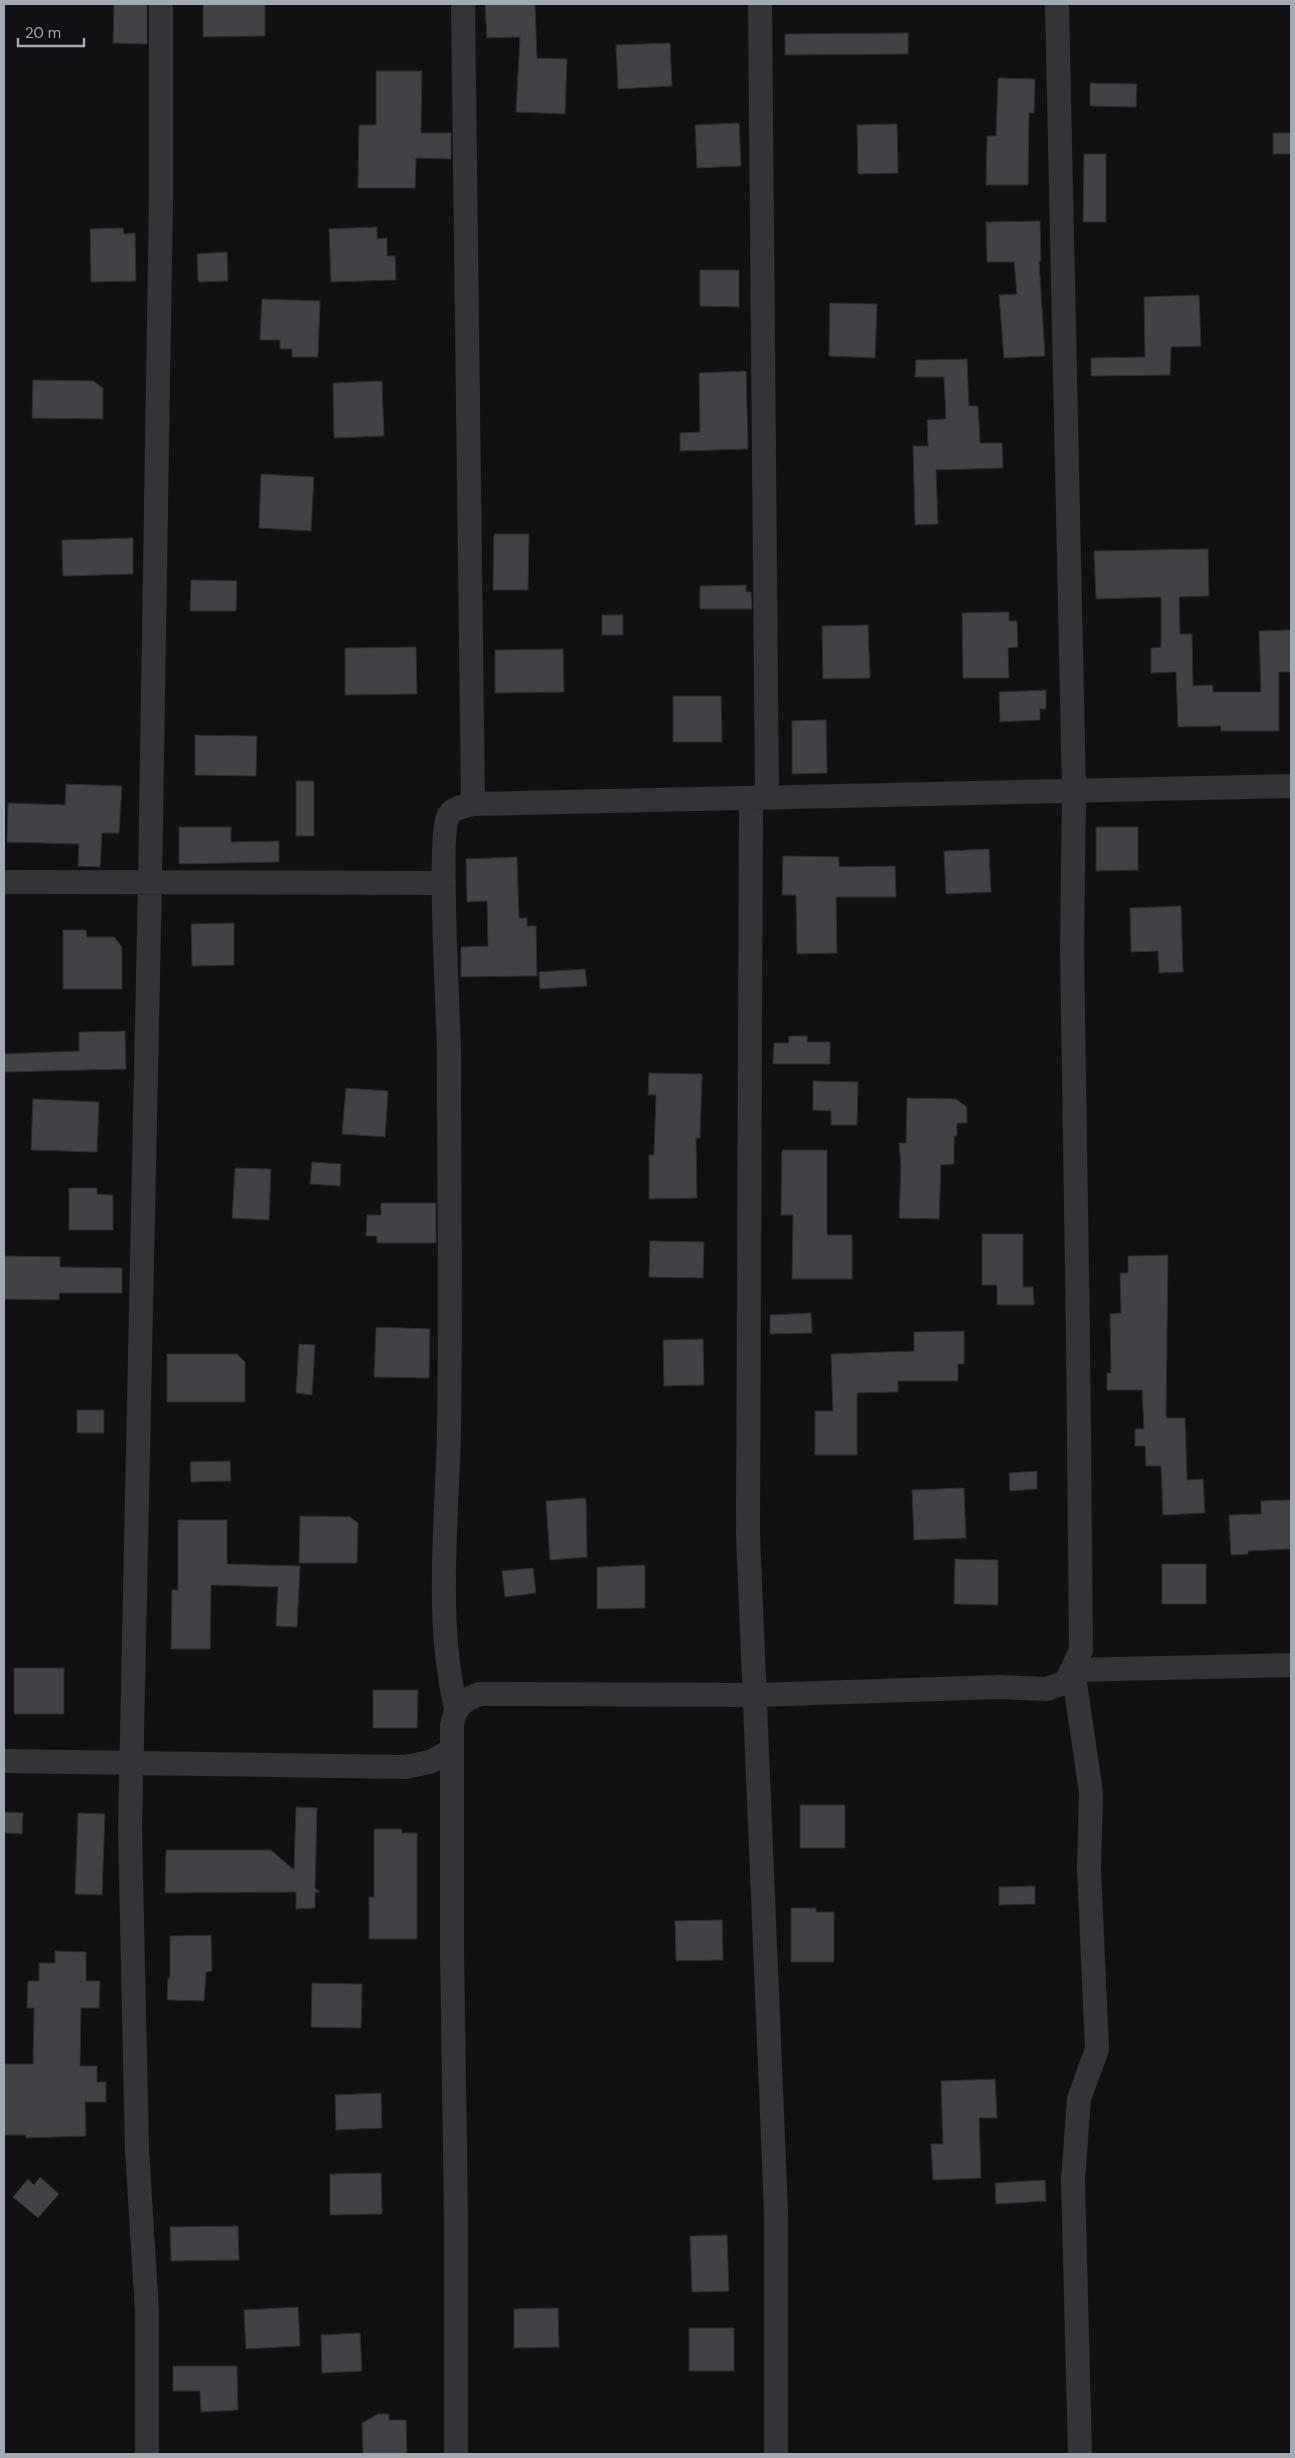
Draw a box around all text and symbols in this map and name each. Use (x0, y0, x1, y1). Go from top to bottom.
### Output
scale bar (18, 15, 84, 47)
text: 20 m (25, 23, 61, 43)

